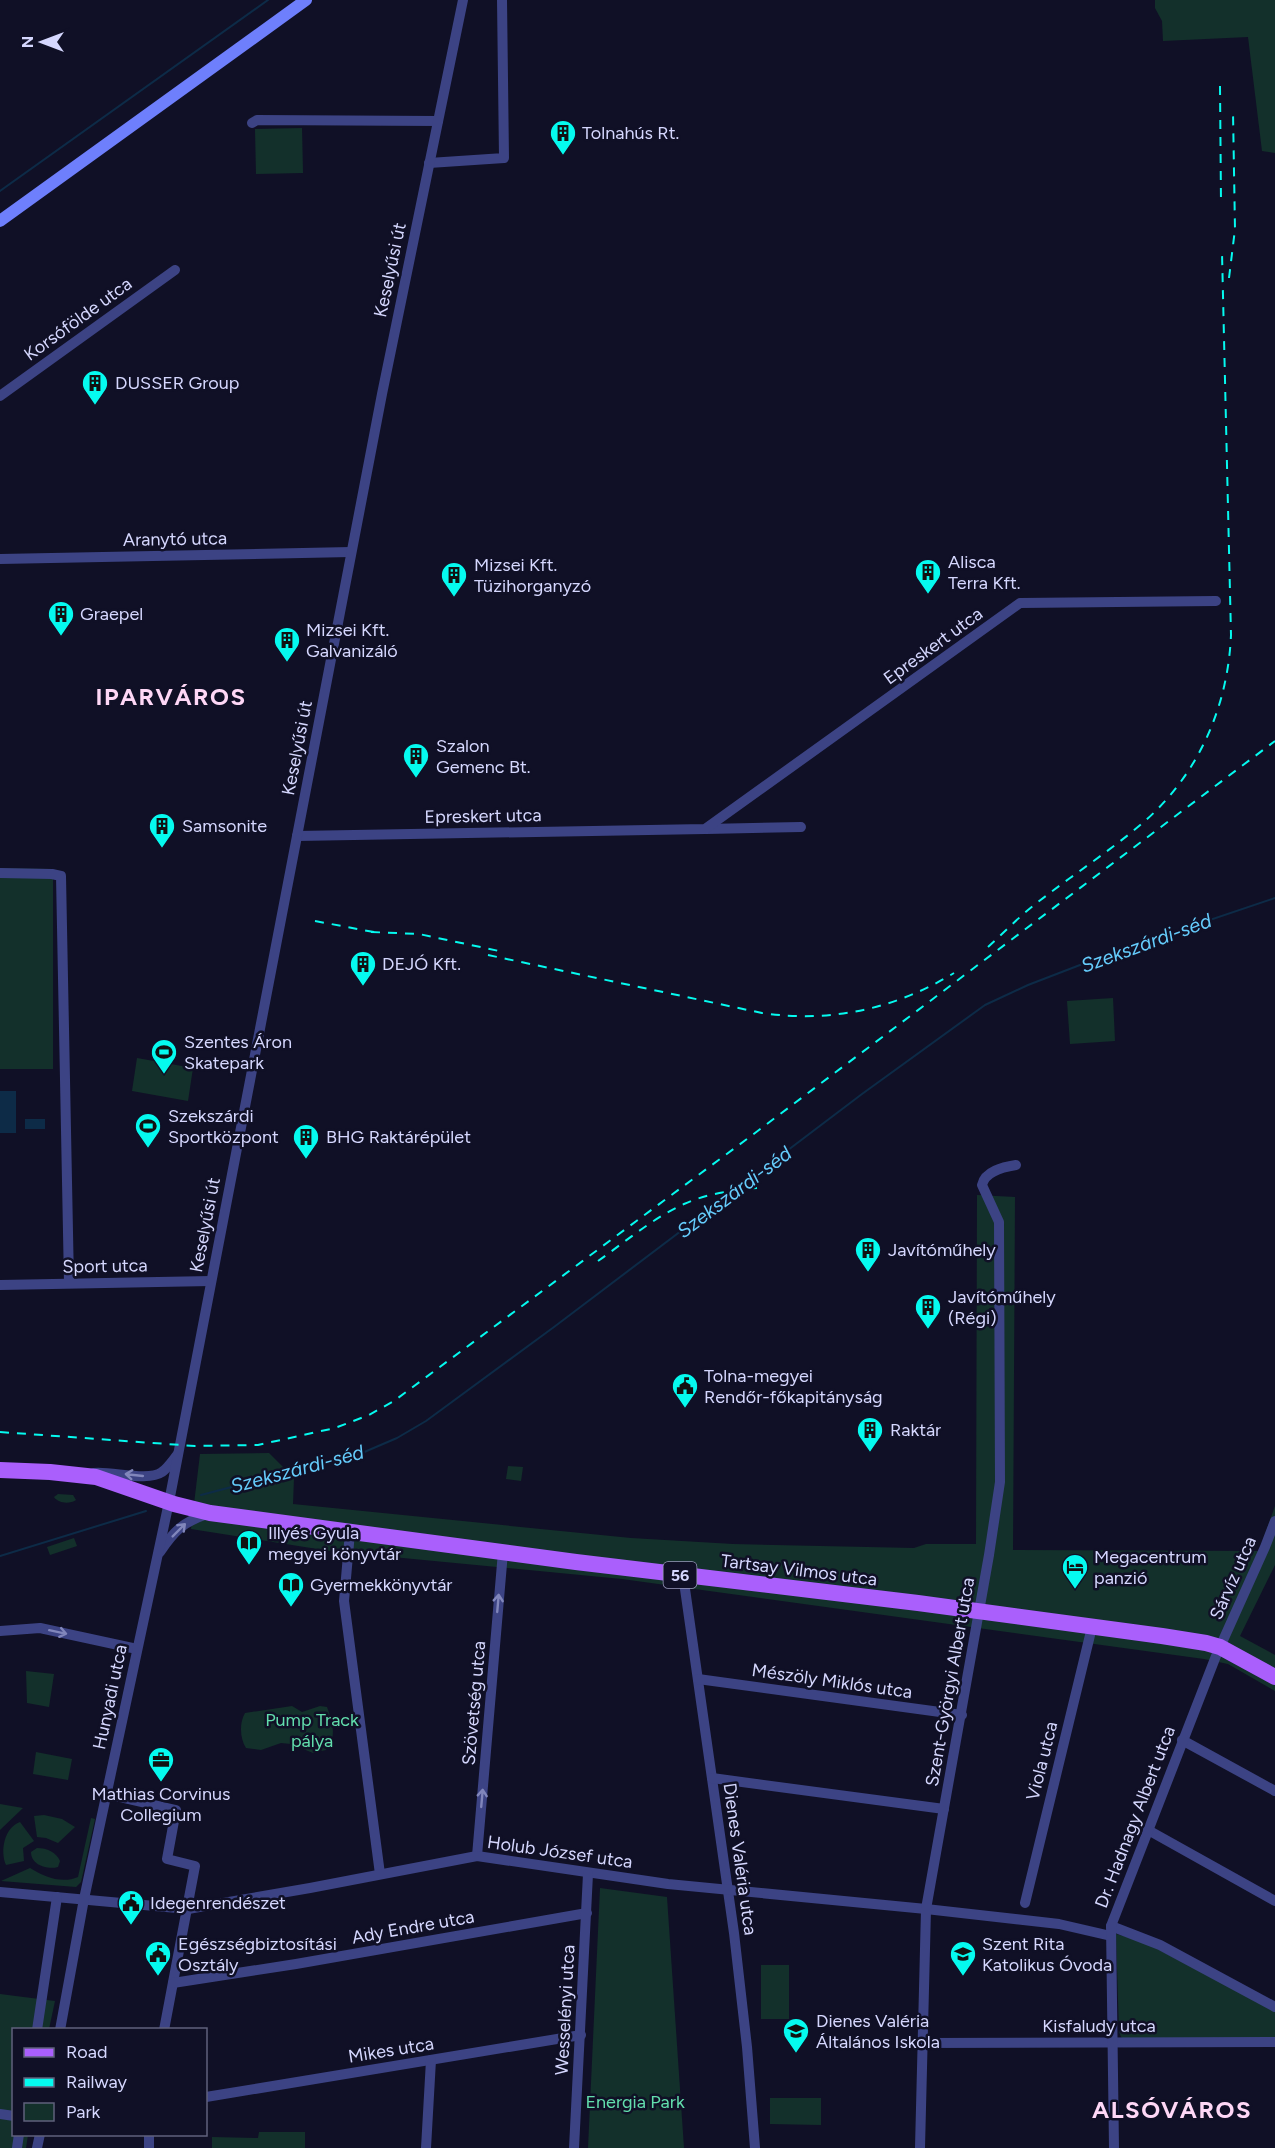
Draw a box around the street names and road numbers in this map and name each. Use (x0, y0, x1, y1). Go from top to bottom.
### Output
street label: Keselyűsi út (369, 220, 411, 319)
street label: Korsófölde utca (20, 273, 136, 365)
street label: Aranytó utca (123, 527, 227, 551)
street label: Epreskert utca (879, 603, 987, 689)
street label: Keselyűsi út (277, 698, 317, 797)
street label: Epreskert utca (424, 804, 542, 828)
street label: Keselyűsi út (185, 1175, 225, 1274)
street label: Sport utca (62, 1254, 148, 1278)
street label: Sárvíz utca (1205, 1533, 1261, 1623)
street label: Tartsay Vilmos utca (720, 1550, 878, 1590)
road number: 56 (664, 1562, 696, 1588)
street label: Szent-Györgyi Albert utca (921, 1576, 979, 1788)
street label: Szövetség utca (458, 1640, 490, 1766)
street label: Hunyadi utca (88, 1642, 132, 1752)
street label: Mészöly Miklós utca (750, 1659, 914, 1703)
street label: Viola utca (1022, 1719, 1062, 1803)
street label: Dr. Hadnagy Albert utca (1090, 1723, 1180, 1911)
street label: Dienes Valéria utca (718, 1781, 762, 1937)
street label: Holub József utca (486, 1831, 634, 1873)
street label: Ady Endre utca (350, 1905, 476, 1949)
street label: Wesselényi utca (551, 1944, 579, 2076)
street label: Kisfaludy utca (1042, 2015, 1156, 2037)
street label: Mikes utca (347, 2032, 435, 2068)

